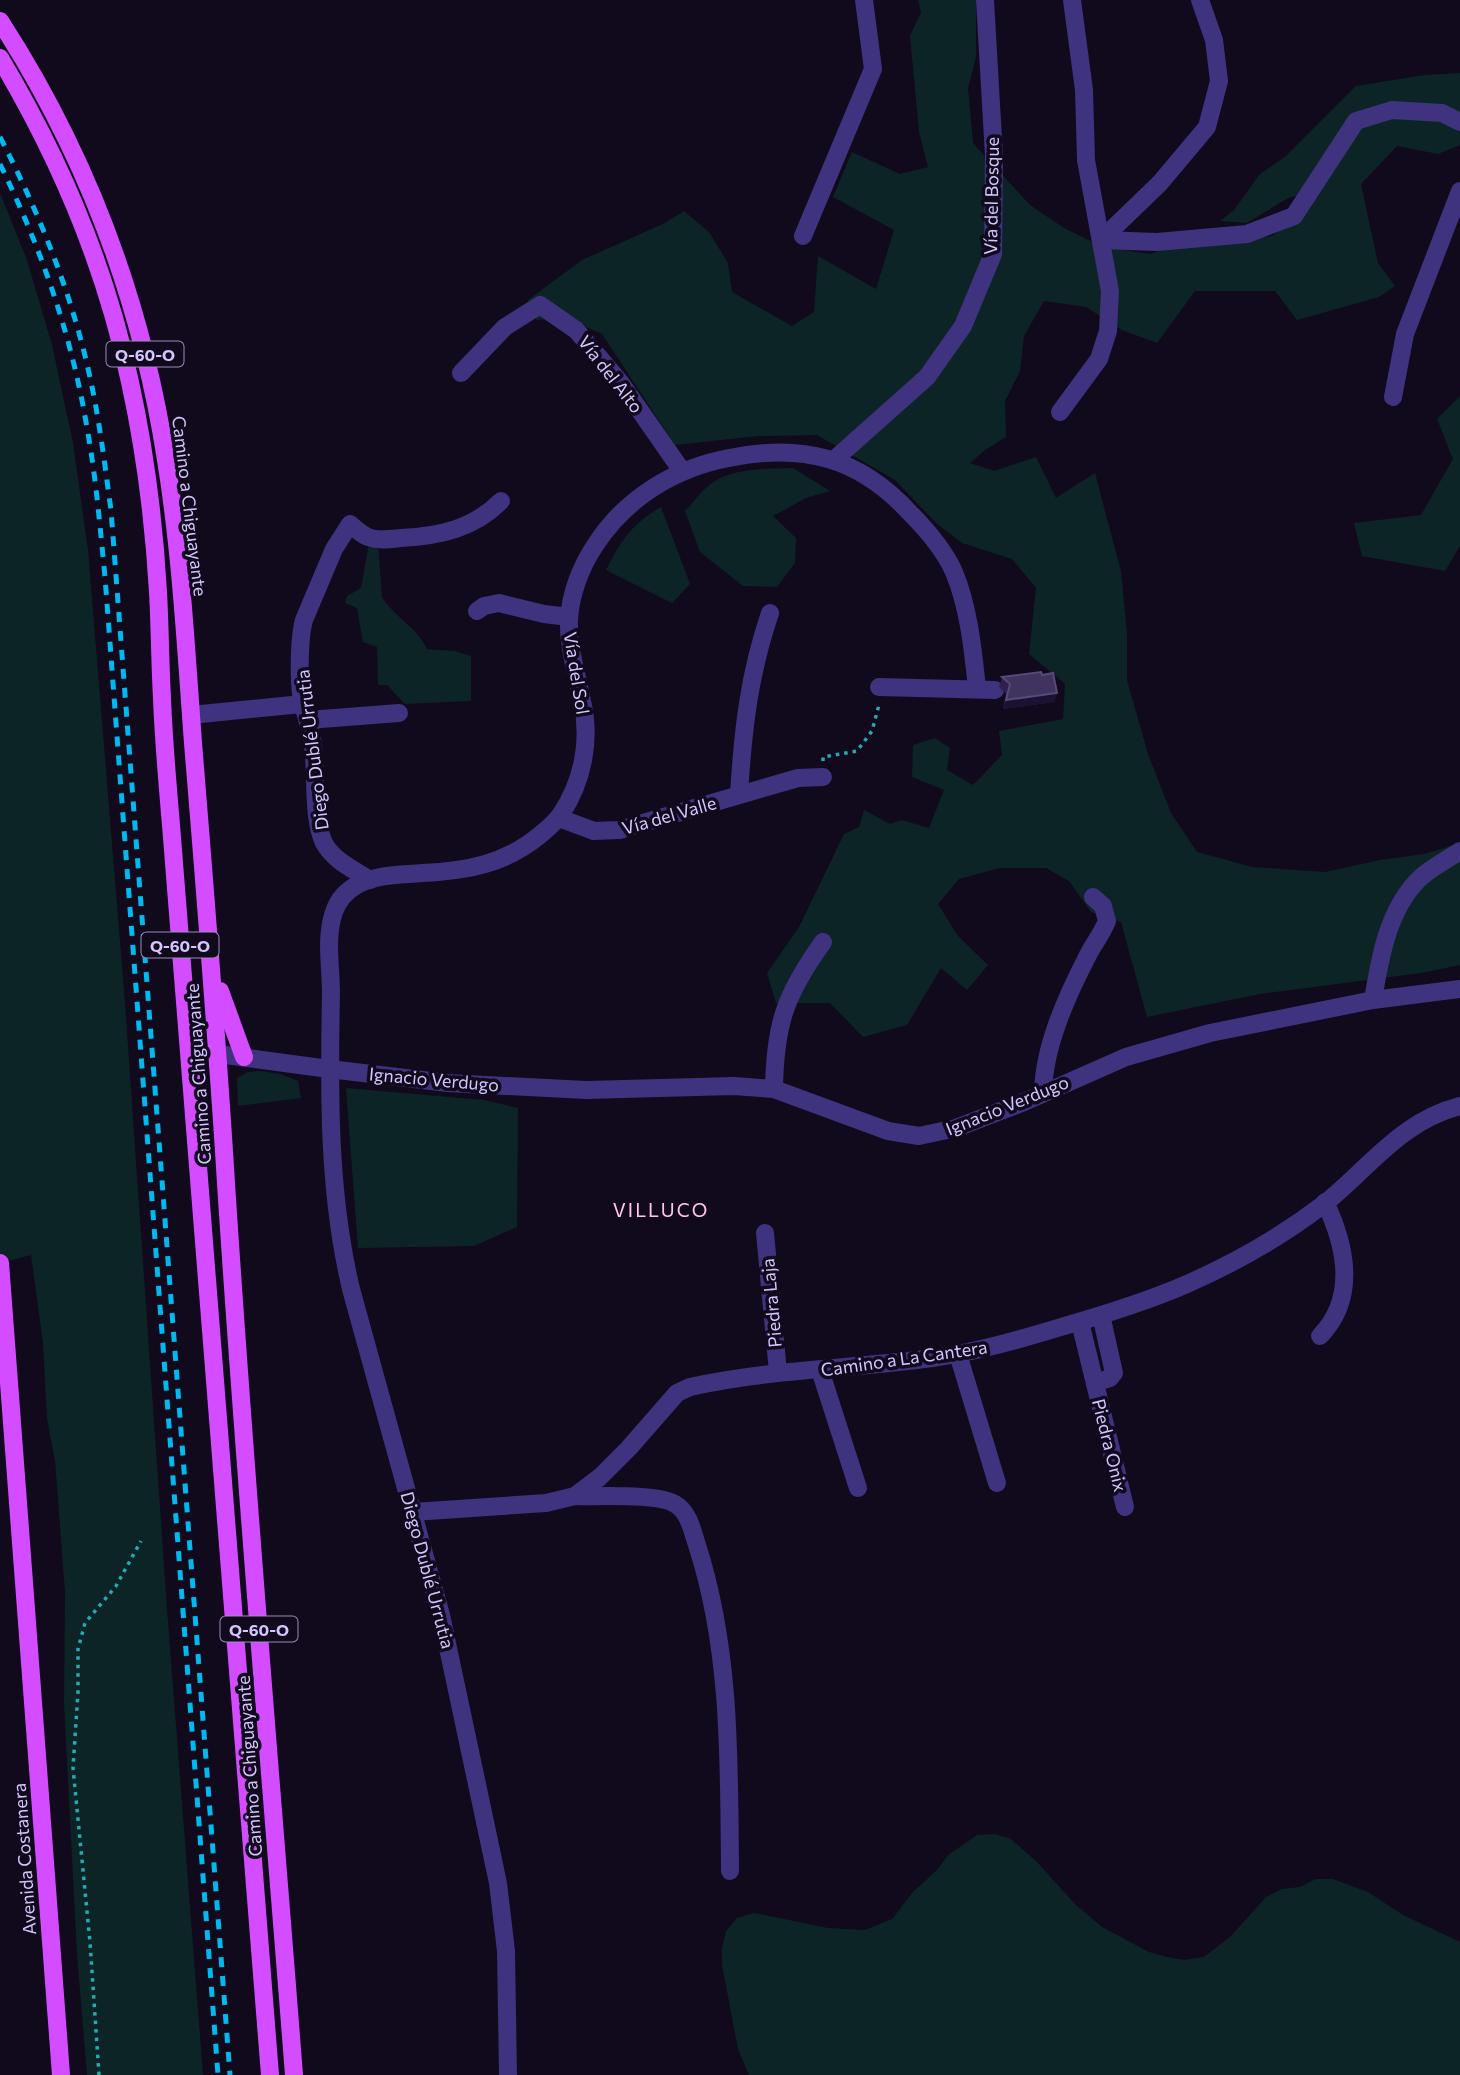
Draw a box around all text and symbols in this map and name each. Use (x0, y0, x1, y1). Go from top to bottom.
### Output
street label: Vía del Bosque (979, 137, 1003, 255)
street label: Vía del Alto (574, 331, 648, 417)
road number: Q-60-O (106, 342, 184, 366)
street label: Camino a Chiguayante (168, 415, 212, 597)
street label: Vía del Sol (560, 630, 594, 716)
street label: Diego Dublé Urrutia (291, 668, 333, 832)
street label: Vía del Valle (619, 791, 719, 839)
road number: Q-60-O (142, 932, 218, 958)
street label: Camino a Chiguayante (181, 983, 215, 1165)
street label: Ignacio Verdugo (368, 1062, 500, 1096)
street label: Ignacio Verdugo (942, 1070, 1072, 1140)
district label: VILLUCO (613, 1198, 709, 1221)
street label: Piedra Laja (756, 1258, 786, 1348)
street label: Camino a La Cantera (819, 1335, 989, 1381)
street label: Piedra Onix (1088, 1396, 1132, 1494)
street label: Diego Dublé Urrutia (396, 1489, 460, 1651)
road number: Q-60-O (220, 1616, 298, 1642)
street label: Camino a Chiguayante (232, 1675, 266, 1857)
street label: Avenida Costanera (8, 1782, 40, 1936)

